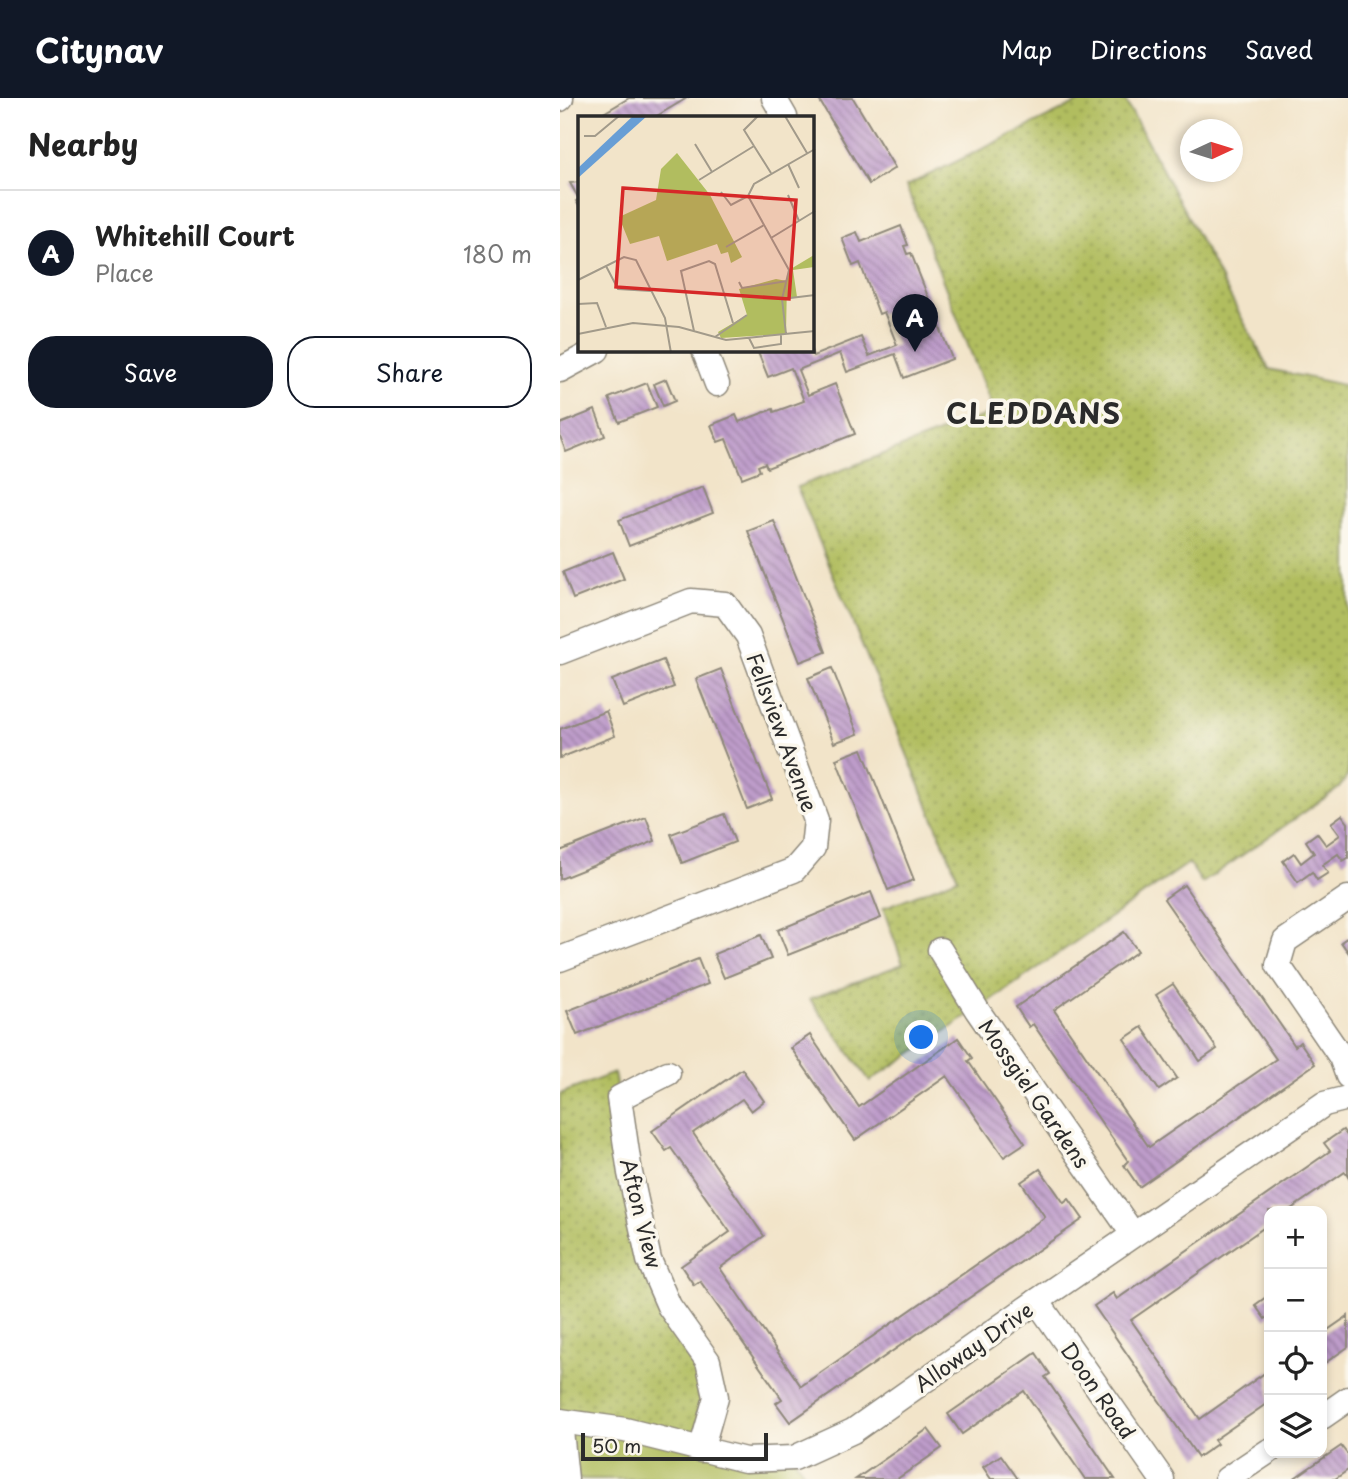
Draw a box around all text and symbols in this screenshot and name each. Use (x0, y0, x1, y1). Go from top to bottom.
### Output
text: Citynav (35, 24, 163, 74)
text: Map (1001, 31, 1052, 67)
text: Directions (1090, 31, 1207, 67)
text: Saved (1245, 31, 1313, 67)
inset map (578, 116, 814, 352)
north arrow (1180, 119, 1243, 182)
text: Nearby (28, 121, 138, 166)
text: Whitehill Court (95, 216, 295, 255)
text: A (42, 236, 60, 271)
text: 180 m (463, 236, 532, 271)
text: Place (95, 255, 154, 290)
pin: A (892, 294, 938, 352)
button: Save (28, 336, 273, 408)
button: Share (287, 336, 532, 408)
district label: CLEDDANS (946, 391, 1122, 434)
street label: Fellsview Avenue (739, 648, 827, 816)
street label: Mossgiel Gardens (972, 1012, 1098, 1174)
your location (904, 1020, 938, 1054)
street label: Afton View (613, 1155, 671, 1271)
map controls (1264, 1206, 1327, 1458)
button: + (1264, 1206, 1327, 1269)
button: − (1264, 1269, 1327, 1332)
street label: Alloway Drive (907, 1293, 1039, 1399)
button: locate (1264, 1332, 1327, 1395)
street label: Doon Road (1054, 1335, 1144, 1445)
button: layers (1264, 1395, 1327, 1458)
scale bar (581, 1430, 768, 1462)
text: 50 m (592, 1431, 641, 1459)

